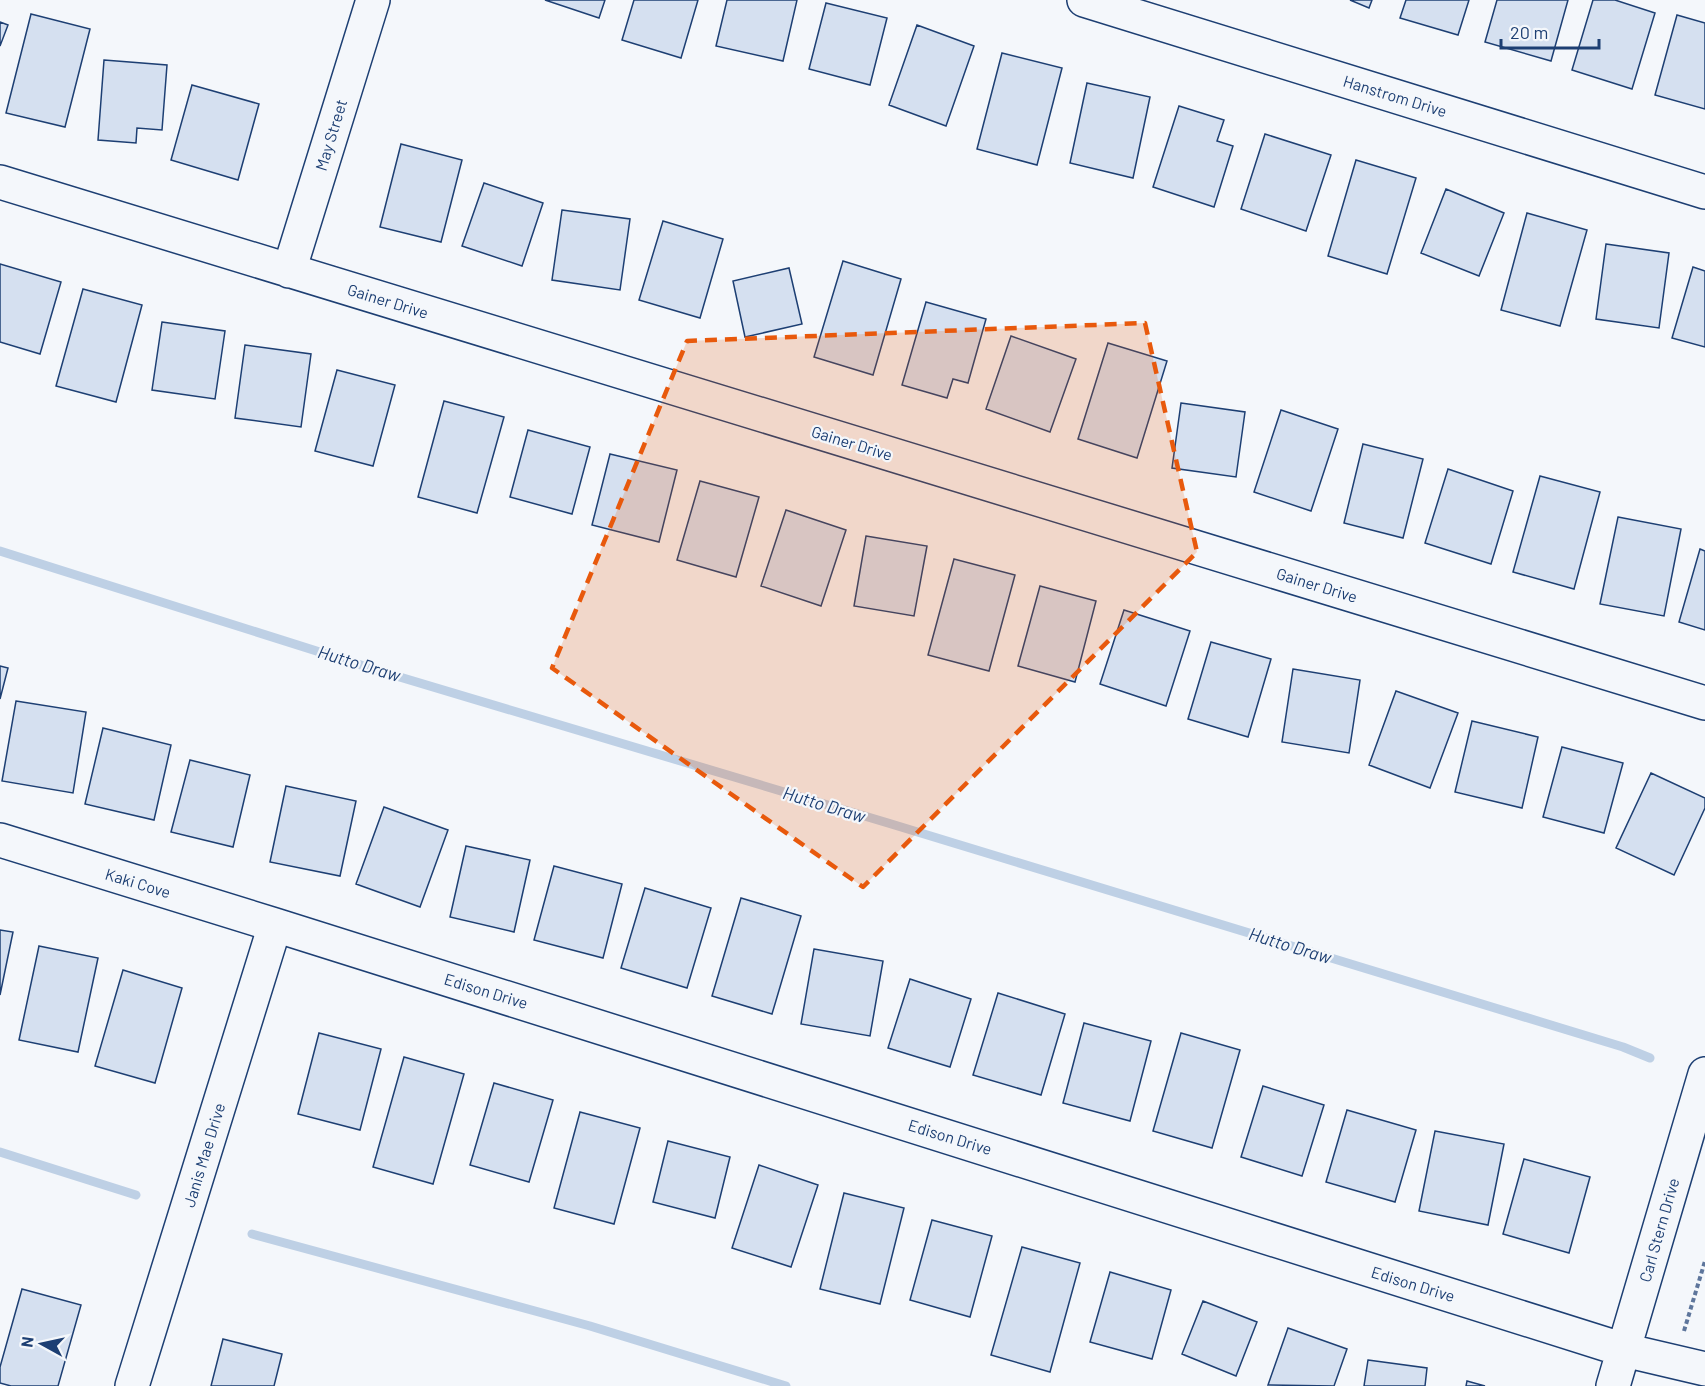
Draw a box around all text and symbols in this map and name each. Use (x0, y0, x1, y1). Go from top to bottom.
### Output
scale bar (1501, 12, 1598, 50)
text: 20 m (1510, 21, 1548, 43)
street label: Hanstrom Drive (1341, 71, 1449, 120)
street label: May Street (311, 97, 350, 173)
street label: Gainer Drive (345, 279, 431, 322)
street label: Gainer Drive (809, 421, 895, 464)
street label: Gainer Drive (1274, 563, 1360, 606)
water label: Hutto Draw (315, 640, 404, 686)
water label: Hutto Draw (780, 781, 869, 827)
street label: Kaki Cove (103, 864, 173, 901)
water label: Hutto Draw (1246, 922, 1335, 968)
street label: Edison Drive (442, 969, 530, 1012)
street label: Janis Mae Drive (179, 1100, 228, 1209)
street label: Edison Drive (906, 1115, 994, 1158)
street label: Carl Stern Drive (1635, 1176, 1682, 1284)
street label: Edison Drive (1369, 1262, 1457, 1305)
north arrow (12, 1314, 72, 1374)
text: N (17, 1335, 37, 1348)

